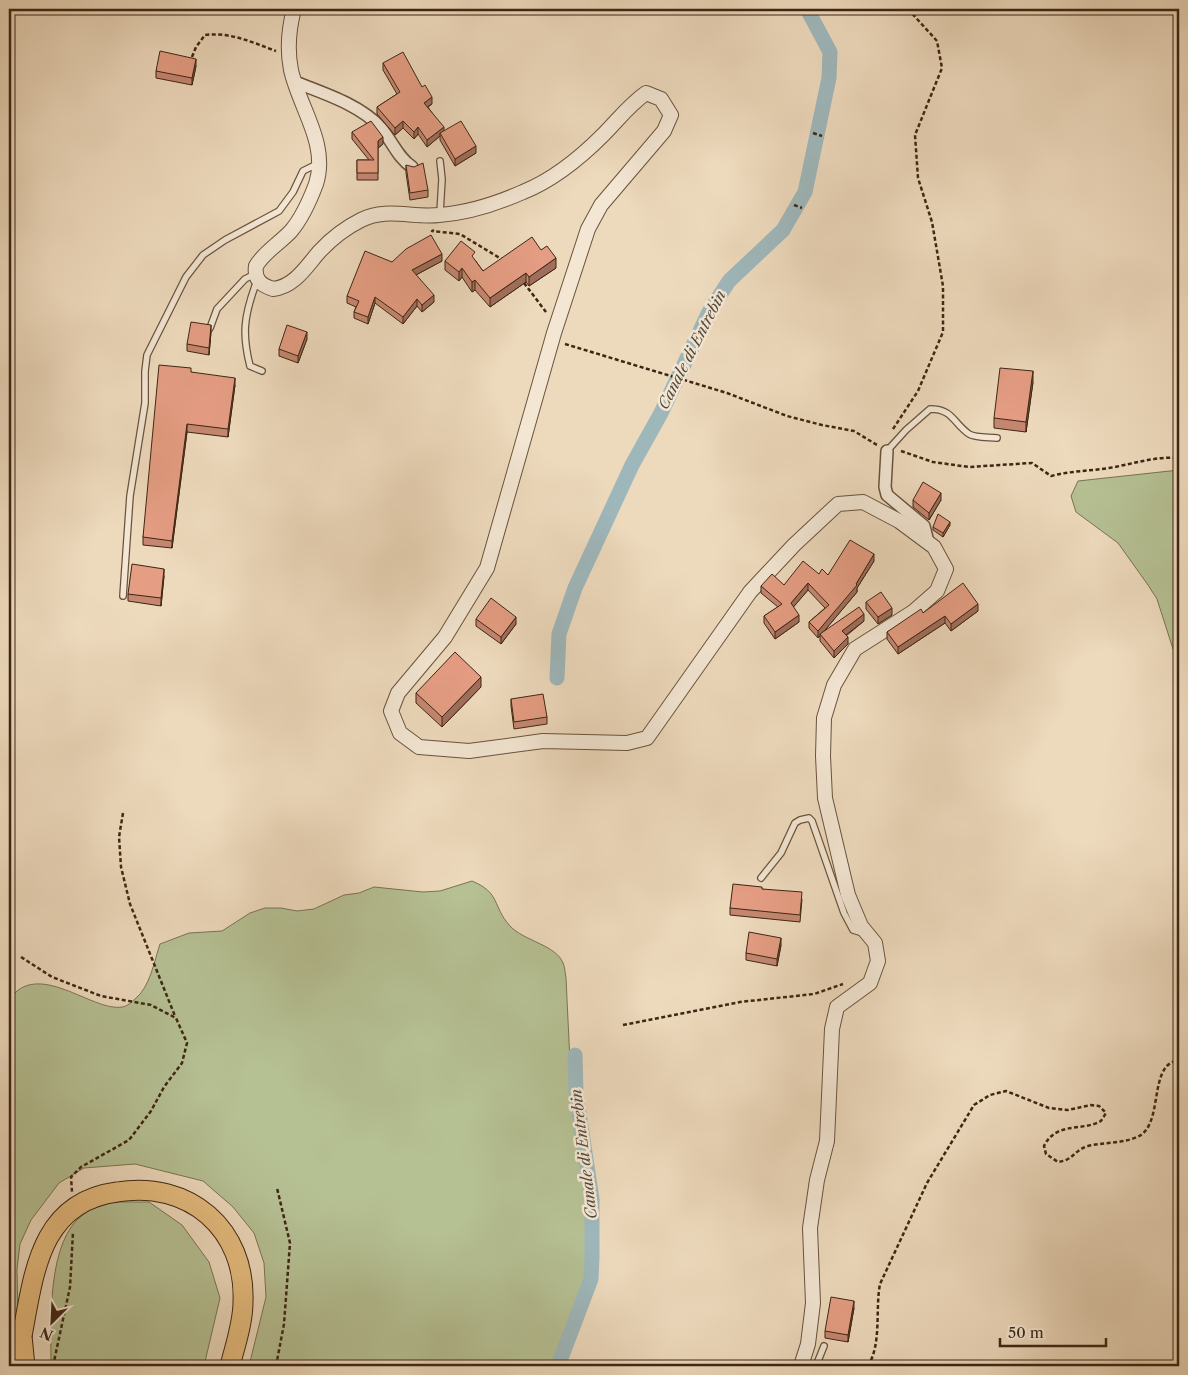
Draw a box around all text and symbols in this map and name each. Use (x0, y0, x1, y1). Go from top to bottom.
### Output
water label: Canale di Entrebin (653, 287, 730, 412)
water label: Canale di Entrebin (566, 1088, 601, 1220)
north arrow (28, 1298, 78, 1348)
scale bar (1000, 1315, 1107, 1347)
text: N (37, 1323, 56, 1345)
text: 50 m (1008, 1323, 1044, 1342)

